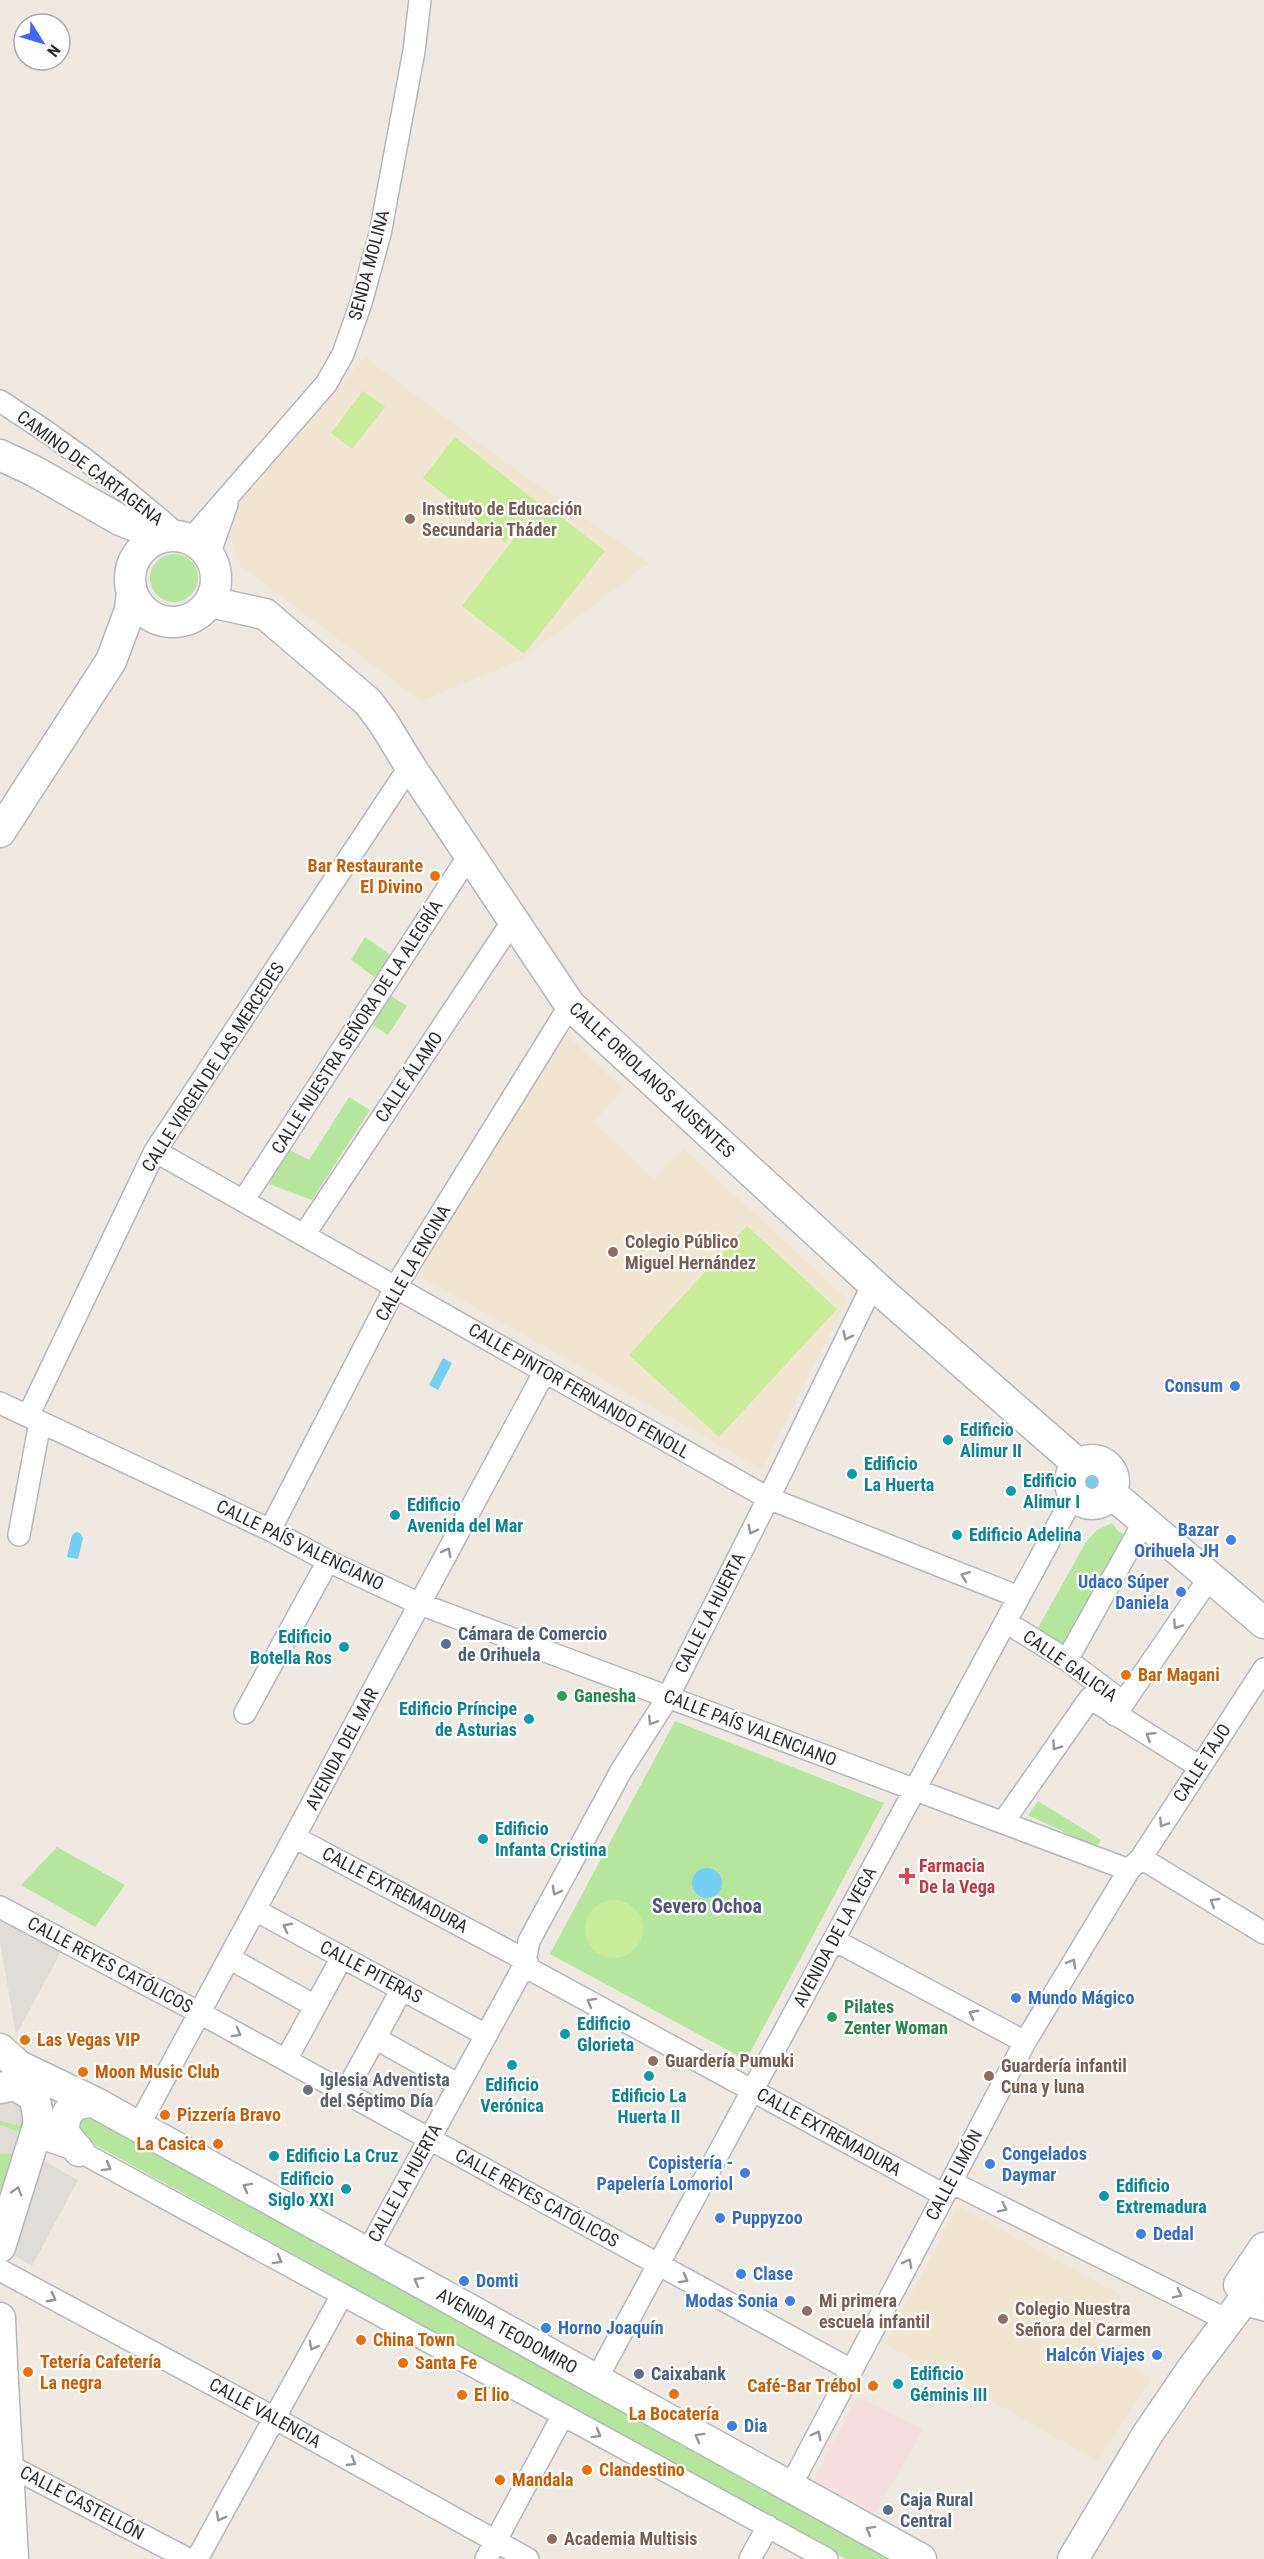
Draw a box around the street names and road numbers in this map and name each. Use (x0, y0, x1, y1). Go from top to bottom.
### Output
street label: SENDA MOLINA (344, 207, 393, 322)
street label: CAMINO DE CARTAGENA (13, 406, 168, 530)
street label: CALLE NUESTRA SEÑORA DE LA ALEGRÍA (267, 896, 447, 1157)
street label: CALLE VIRGEN DE LAS MERCEDES (137, 958, 288, 1175)
street label: CALLE ORIOLANOS AUSENTES (565, 998, 739, 1162)
street label: CALLE ÁLAMO (371, 1027, 447, 1126)
street label: CALLE LA ENCINA (371, 1200, 455, 1325)
street label: CALLE PINTOR FERNANDO FENOLL (465, 1319, 694, 1463)
street label: CALLE PAÍS VALENCIANO (213, 1495, 387, 1594)
street label: CALLE LA HUERTA (670, 1549, 749, 1676)
street label: CALLE GALICIA (1019, 1625, 1122, 1706)
street label: AVENIDA DEL MAR (301, 1684, 383, 1813)
street label: CALLE PAÍS VALENCIANO (661, 1685, 840, 1770)
street label: CALLE TAJO (1169, 1720, 1235, 1806)
street label: CALLE EXTREMADURA (319, 1842, 472, 1937)
street label: AVENIDA DE LA VEGA (789, 1863, 881, 2010)
street label: CALLE REYES CATÓLICOS (24, 1912, 196, 2017)
street label: CALLE PITERAS (317, 1936, 426, 2007)
street label: CALLE EXTREMADURA (753, 2083, 906, 2180)
street label: CALLE LA HUERTA (363, 2119, 446, 2246)
street label: CALLE LIMÓN (921, 2126, 986, 2224)
street label: CALLE REYES CATÓLICOS (452, 2144, 623, 2251)
street label: AVENIDA TEODOMIRO (433, 2283, 581, 2378)
street label: CALLE VALENCIA (206, 2373, 325, 2452)
street label: CALLE CASTELLÓN (17, 2461, 148, 2544)

